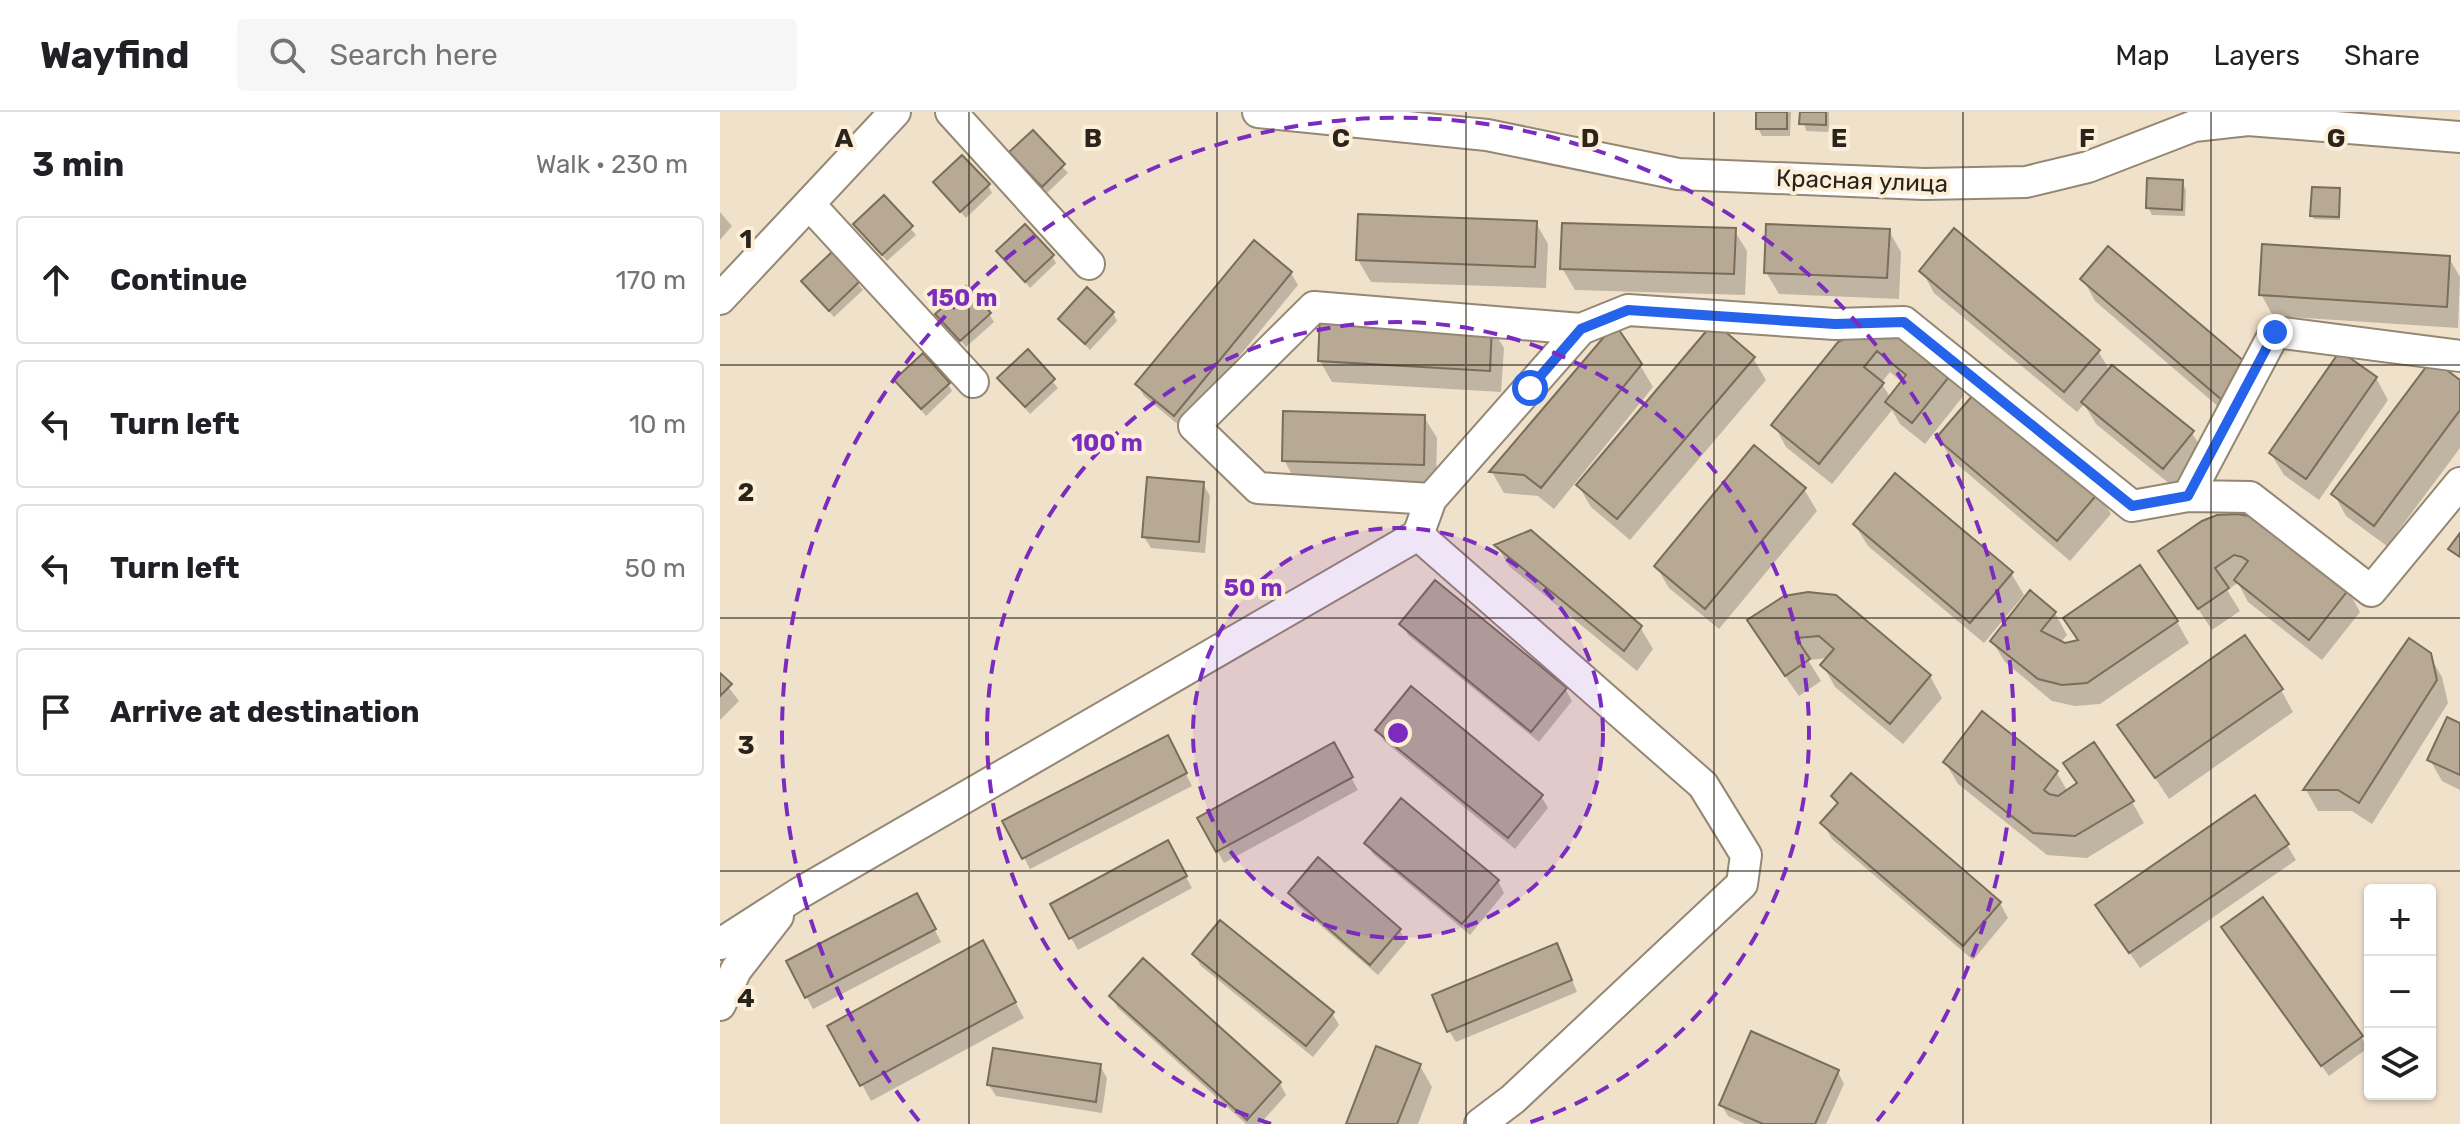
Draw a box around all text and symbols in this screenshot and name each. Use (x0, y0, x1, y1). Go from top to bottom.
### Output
search box (237, 19, 797, 91)
text: Wayfind (40, 32, 189, 78)
icon: search (265, 33, 309, 77)
text: Search here (329, 37, 498, 73)
text: Map (2115, 39, 2170, 72)
text: Layers (2214, 39, 2300, 72)
text: Share (2344, 39, 2420, 72)
text: A (835, 123, 854, 154)
text: B (1084, 123, 1102, 154)
text: C (1332, 123, 1350, 154)
text: D (1581, 123, 1599, 154)
text: E (1831, 123, 1847, 154)
text: F (2079, 123, 2095, 154)
text: G (2327, 123, 2345, 154)
text: 3 min (32, 144, 124, 185)
text: Walk · 230 m (536, 149, 688, 180)
street label: Красная улица (1776, 164, 1948, 198)
text: 1 (740, 224, 752, 255)
icon: ahead (34, 258, 78, 302)
text: Continue (110, 262, 247, 298)
text: 170 m (616, 265, 686, 296)
text: 150 m (927, 284, 997, 312)
route end (2257, 314, 2293, 350)
route start (1512, 370, 1548, 406)
icon: left (34, 402, 78, 446)
text: Turn left (110, 406, 240, 442)
text: 10 m (629, 409, 686, 440)
text: 100 m (1071, 429, 1143, 457)
text: 2 (738, 477, 754, 508)
icon: left (34, 546, 78, 590)
text: Turn left (110, 550, 240, 586)
text: 50 m (625, 553, 686, 584)
text: 50 m (1224, 574, 1282, 602)
icon: arrive (34, 690, 78, 734)
text: Arrive at destination (110, 694, 420, 730)
centre of rings (1384, 719, 1412, 747)
text: 3 (737, 730, 755, 761)
map controls (2364, 884, 2436, 1100)
button: + (2364, 884, 2436, 956)
button: − (2364, 956, 2436, 1028)
text: 4 (737, 983, 755, 1014)
button: layers (2364, 1028, 2436, 1100)

